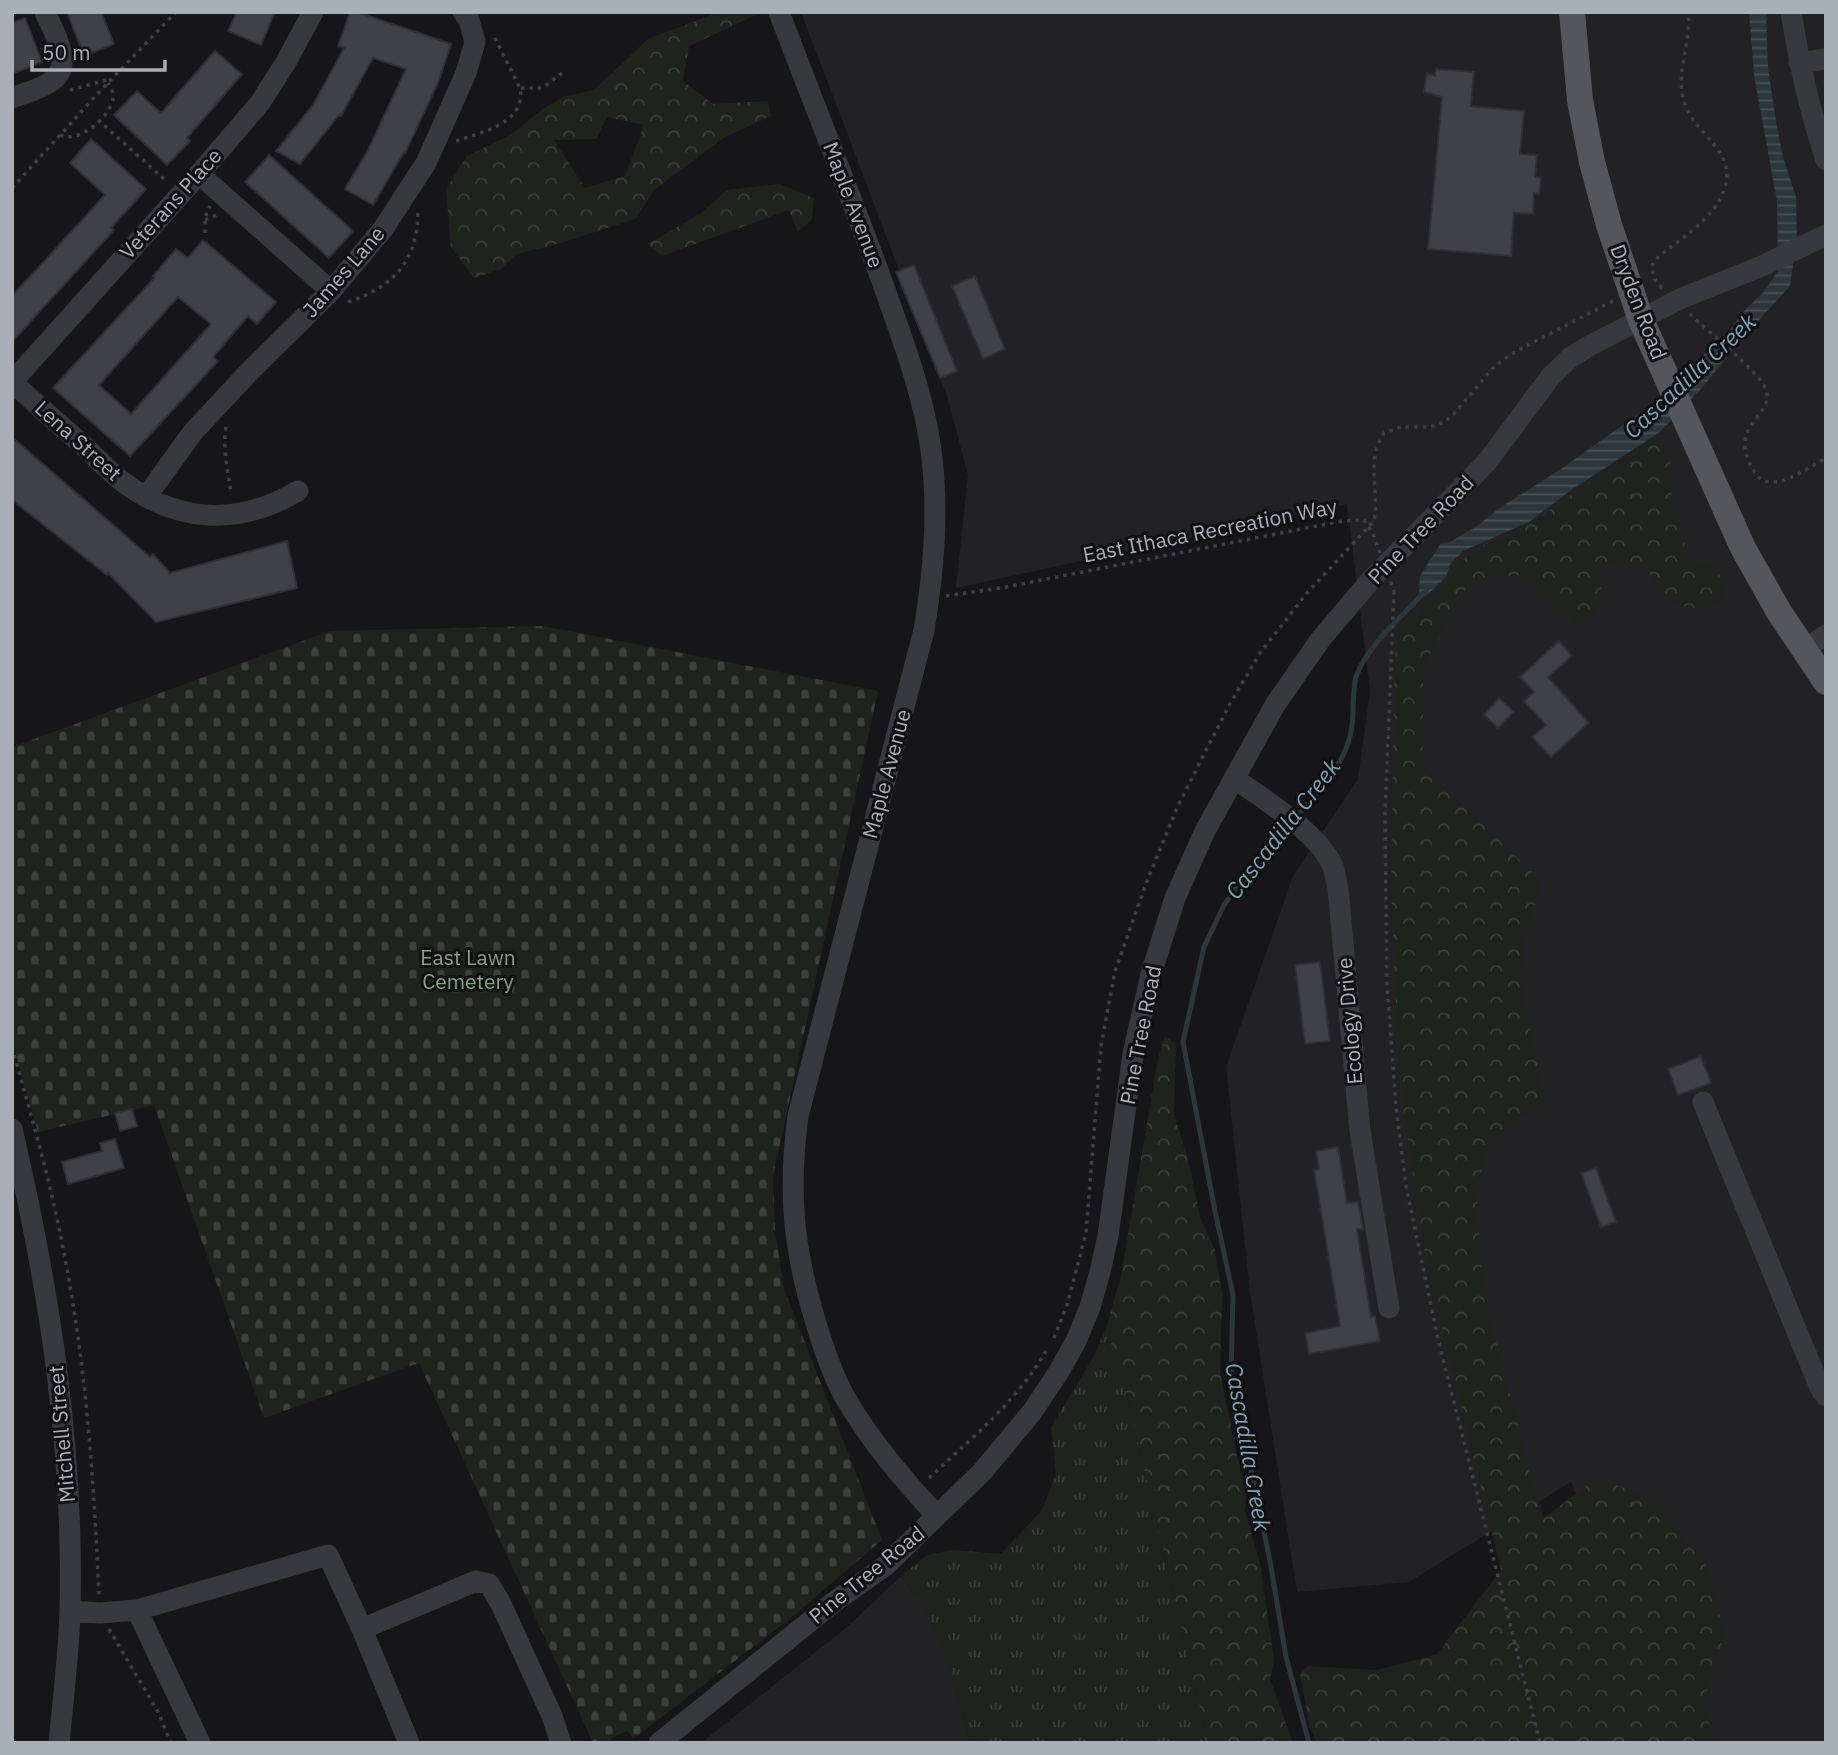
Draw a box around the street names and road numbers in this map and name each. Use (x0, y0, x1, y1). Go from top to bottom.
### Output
street label: Maple Avenue (817, 138, 891, 272)
street label: Veterans Place (113, 142, 228, 265)
street label: James Lane (296, 220, 391, 323)
street label: Dryden Road (1604, 240, 1674, 363)
street label: Lena Street (29, 394, 128, 487)
street label: Pine Tree Road (1361, 469, 1479, 590)
street label: East Ithaca Recreation Way (1080, 492, 1340, 568)
street label: Maple Avenue (855, 706, 917, 841)
street label: Ecology Drive (1330, 957, 1368, 1086)
street label: Pine Tree Road (1113, 963, 1167, 1107)
street label: Mitchell Street (41, 1364, 81, 1504)
street label: Pine Tree Road (803, 1519, 930, 1630)

